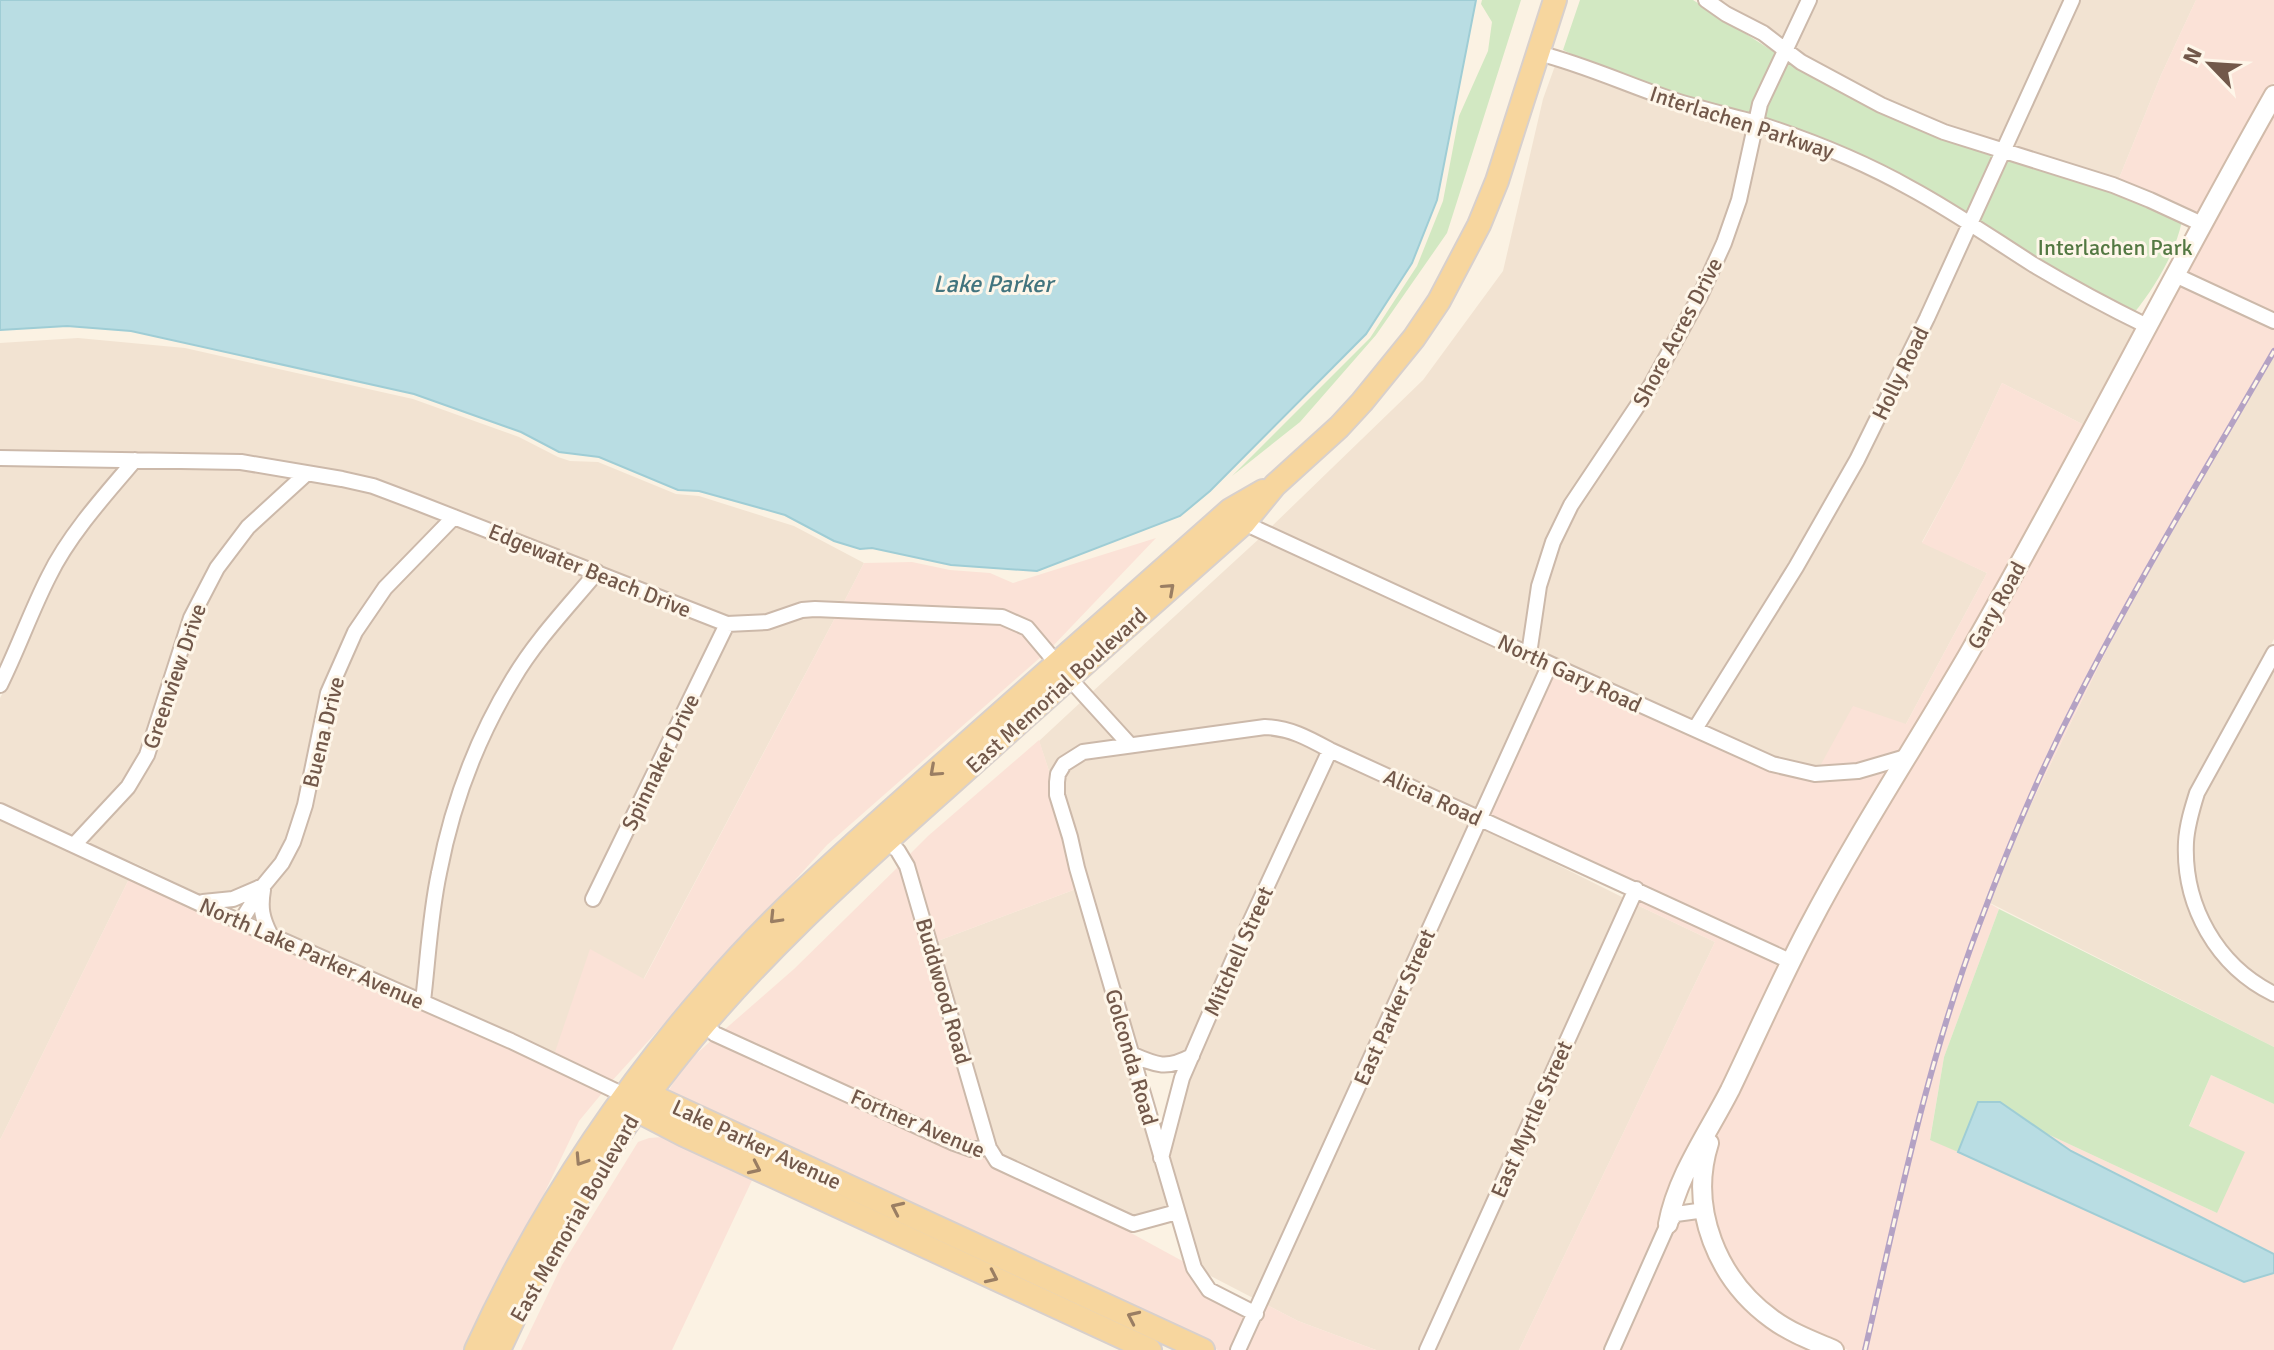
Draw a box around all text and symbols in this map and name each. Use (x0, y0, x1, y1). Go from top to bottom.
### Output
north arrow (2170, 24, 2250, 104)
text: N (2177, 43, 2208, 68)
street label: Interlachen Parkway (1646, 80, 1838, 165)
park label: Interlachen Park (2037, 234, 2193, 261)
street label: Shore Acres Drive (1627, 253, 1728, 411)
water label: Lake Parker (933, 269, 1056, 299)
street label: Holly Road (1866, 322, 1935, 424)
street label: Edgewater Beach Drive (485, 517, 695, 623)
street label: Gary Road (1961, 557, 2032, 654)
one-way arrow (1159, 584, 1174, 599)
street label: Greenview Drive (137, 600, 212, 752)
street label: East Memorial Boulevard (960, 602, 1153, 779)
street label: North Gary Road (1494, 628, 1646, 719)
street label: Buena Drive (297, 674, 350, 790)
street label: Spinnaker Drive (616, 689, 705, 835)
one-way arrow (930, 761, 945, 776)
street label: Alicia Road (1379, 763, 1486, 832)
street label: Mitchell Street (1198, 882, 1279, 1020)
street label: North Lake Parker Avenue (195, 892, 428, 1015)
one-way arrow (770, 909, 784, 923)
street label: Buddwood Road (910, 915, 977, 1067)
street label: East Parker Street (1348, 924, 1441, 1090)
street label: Golconda Road (1099, 986, 1164, 1128)
street label: East Myrtle Street (1485, 1036, 1578, 1202)
street label: Fortner Avenue (847, 1083, 989, 1164)
street label: Lake Parker Avenue (668, 1093, 846, 1195)
street label: East Memorial Boulevard (504, 1110, 645, 1327)
one-way arrow (575, 1151, 590, 1166)
one-way arrow (747, 1158, 762, 1174)
one-way arrow (890, 1202, 905, 1218)
one-way arrow (983, 1267, 998, 1283)
one-way arrow (1126, 1311, 1141, 1327)

